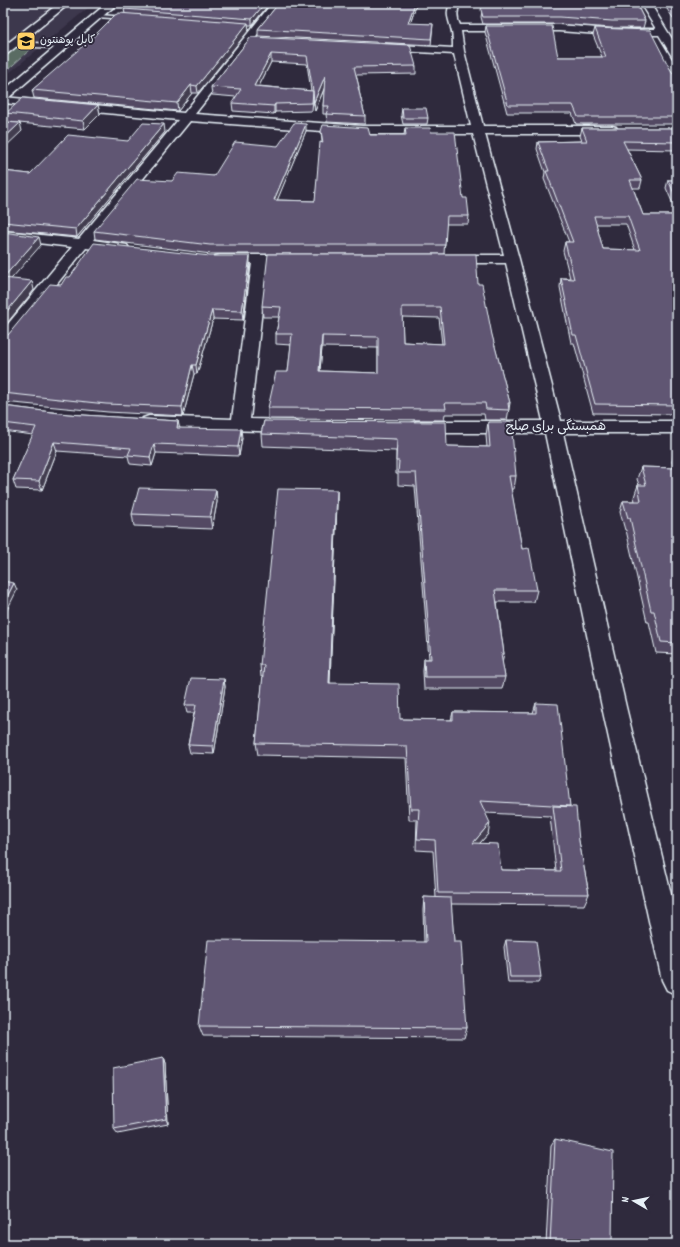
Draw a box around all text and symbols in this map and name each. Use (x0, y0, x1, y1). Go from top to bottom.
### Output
school or university icon: کابل پوهنتون (15, 30, 37, 52)
place label: کابل پوهنتون (40, 33, 95, 49)
street label: همبستگی برای صلح (506, 418, 606, 437)
north arrow (614, 1181, 654, 1221)
text: N (618, 1195, 635, 1204)

